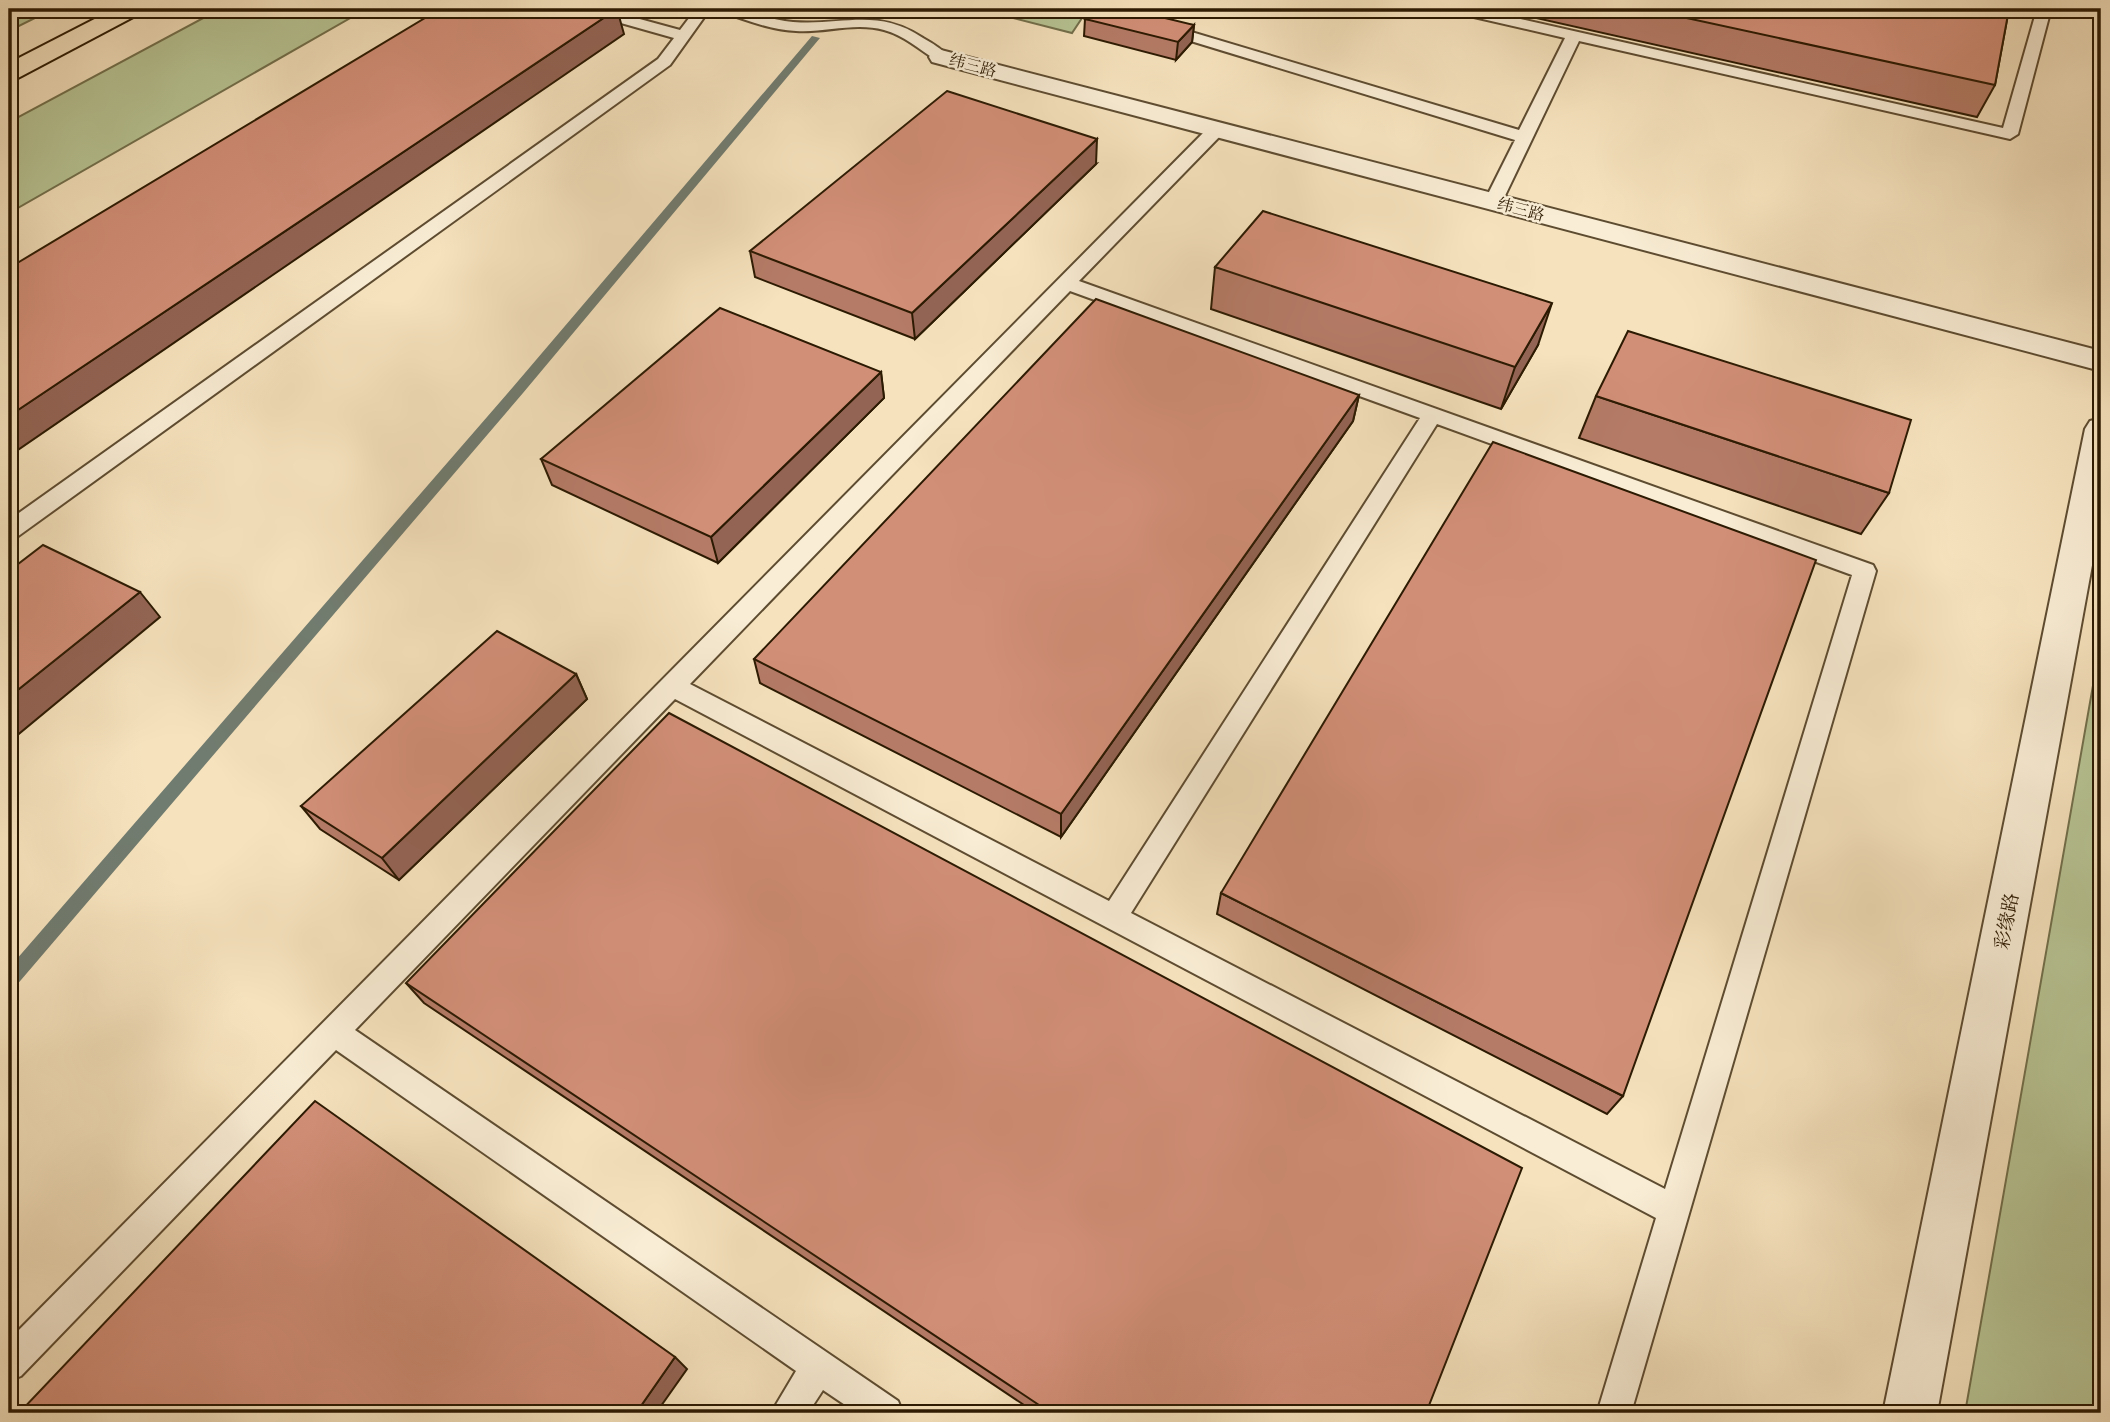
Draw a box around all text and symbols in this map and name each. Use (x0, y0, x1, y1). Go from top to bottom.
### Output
street label: 纬三路 (947, 50, 999, 81)
street label: 纬三路 (1495, 194, 1547, 225)
street label: 彩缘路 (1991, 891, 2023, 951)

